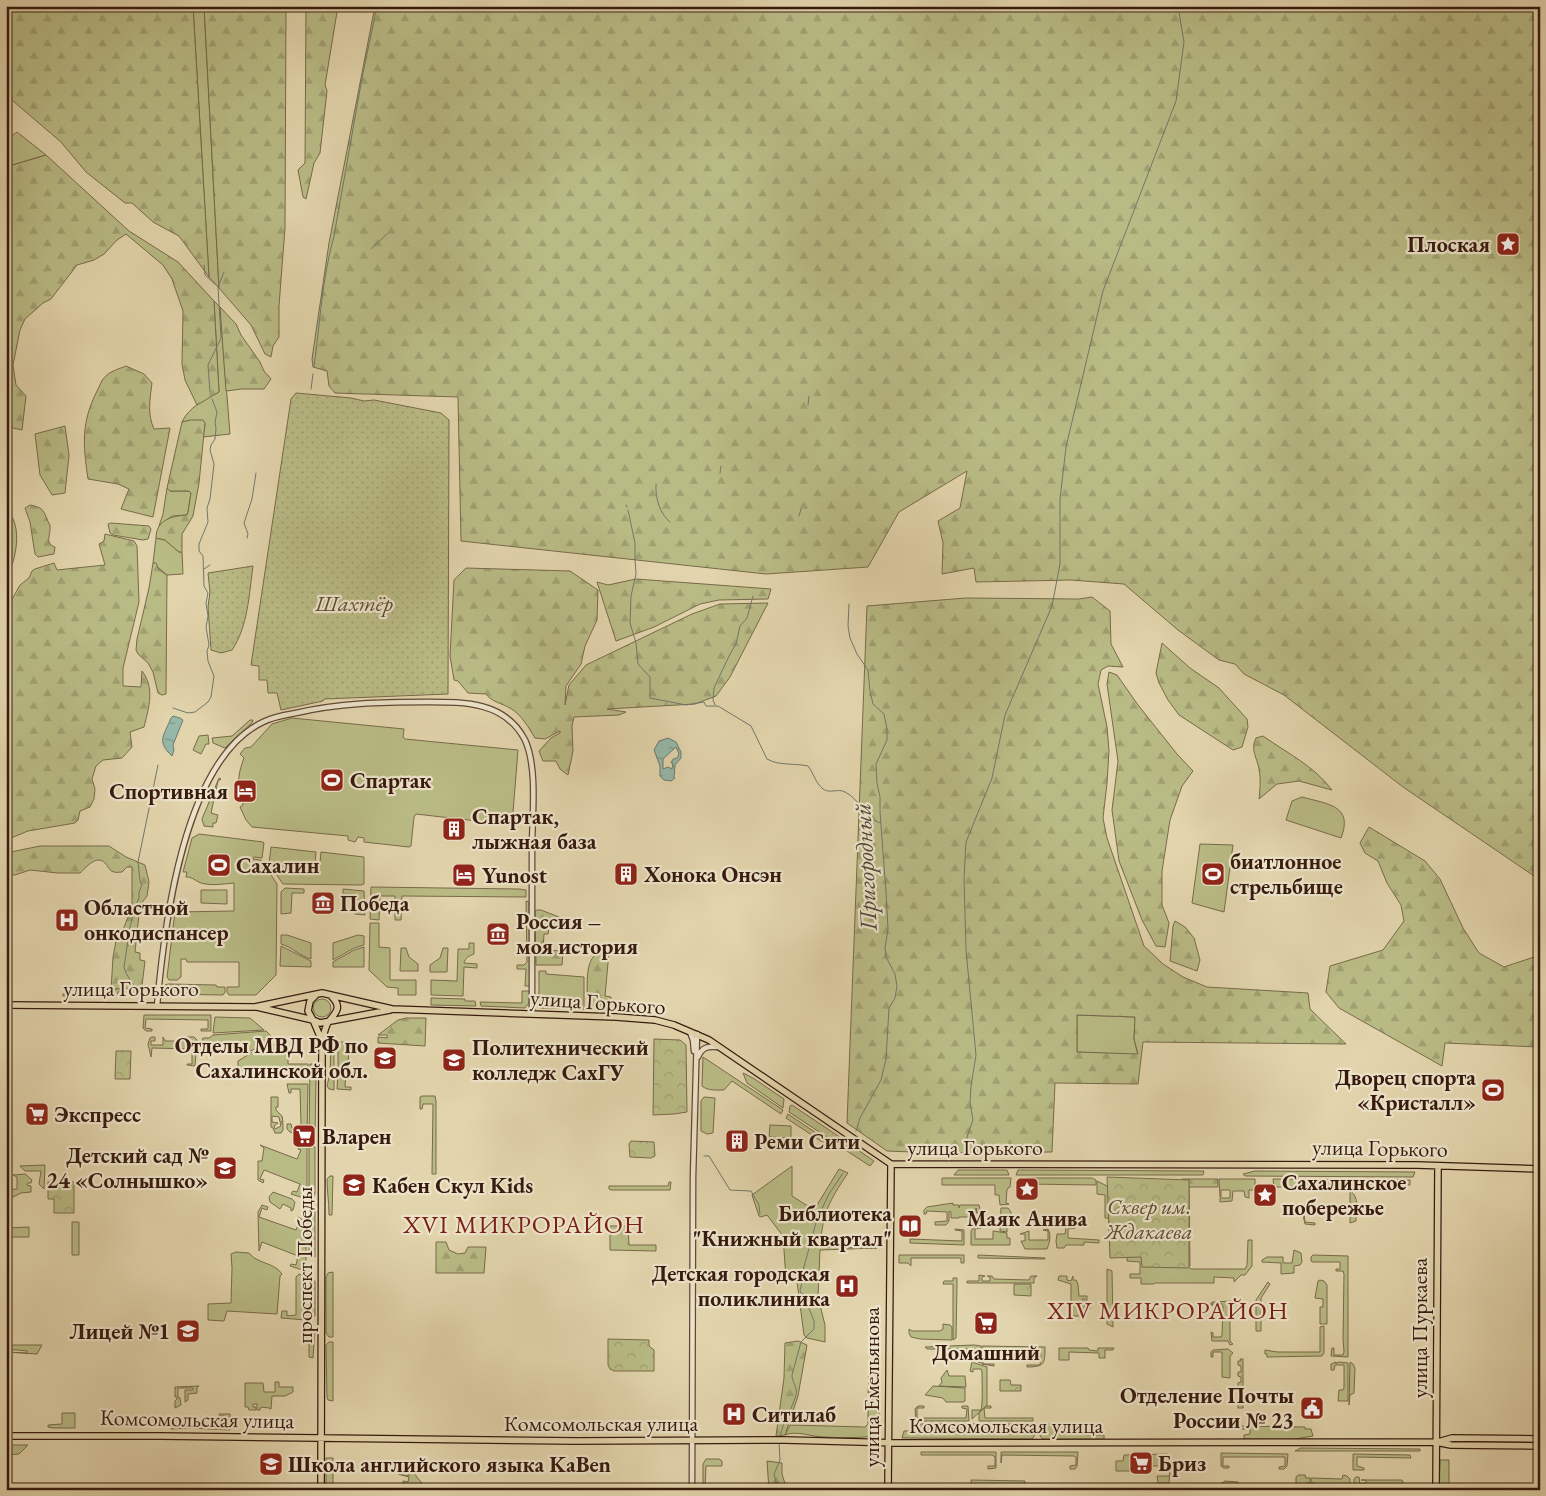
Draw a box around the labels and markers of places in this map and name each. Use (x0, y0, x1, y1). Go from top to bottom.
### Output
place label: Плоская (1407, 230, 1490, 259)
place icon: Плоская (1495, 231, 1521, 257)
place label: Спартак (350, 766, 432, 795)
sports icon: Спартак (319, 767, 345, 793)
place label: Спортивная (109, 777, 228, 806)
hotel icon: Спортивная (232, 778, 258, 804)
place label: Спартак, лыжная база (472, 802, 597, 856)
building icon: Спартак, лыжная база (441, 816, 467, 842)
place label: биатлонное стрельбище (1230, 847, 1343, 901)
place label: Сахалин (236, 851, 320, 880)
sports icon: Сахалин (206, 852, 232, 878)
place label: Хонока Онсэн (643, 860, 782, 889)
place label: Yunost (482, 861, 548, 890)
building icon: Хонока Онсэн (613, 861, 639, 887)
sports icon: биатлонное стрельбище (1200, 861, 1226, 887)
hotel icon: Yunost (451, 862, 477, 888)
place label: Победа (340, 889, 410, 918)
museum icon: Победа (310, 890, 336, 916)
place label: Областной онкодиспансер (84, 893, 229, 947)
hospital icon: Областной онкодиспансер (54, 907, 80, 933)
place label: Россия – моя история (516, 907, 638, 961)
museum icon: Россия – моя история (485, 921, 511, 947)
place label: Отделы МВД РФ по Сахалинской обл. (175, 1031, 368, 1085)
place label: Политехнический колледж СахГУ (472, 1033, 649, 1087)
school or university icon: Отделы МВД РФ по Сахалинской обл. (372, 1045, 398, 1071)
school or university icon: Политехнический колледж СахГУ (441, 1047, 467, 1073)
place label: Дворец спорта «Кристалл» (1335, 1063, 1476, 1117)
sports icon: Дворец спорта «Кристалл» (1480, 1077, 1506, 1103)
place label: Экспресс (54, 1100, 141, 1129)
supermarket icon: Экспресс (24, 1101, 50, 1127)
place label: Вларен (322, 1122, 392, 1151)
supermarket icon: Вларен (291, 1123, 317, 1149)
place label: Реми Сити (754, 1127, 860, 1156)
building icon: Реми Сити (724, 1128, 750, 1154)
place label: Детский сад № 24 «Солнышко» (47, 1141, 209, 1195)
school or university icon: Детский сад № 24 «Солнышко» (212, 1155, 238, 1181)
place label: Сахалинское побережье (1282, 1168, 1407, 1222)
place label: Кабен Скул Kids (372, 1171, 533, 1200)
school or university icon: Кабен Скул Kids (341, 1172, 367, 1198)
place icon: Маяк Анива (1014, 1176, 1040, 1202)
place icon: Сахалинское побережье (1252, 1182, 1278, 1208)
place label: Библиотека "Книжный квартал" (693, 1199, 892, 1253)
place label: Маяк Анива (967, 1204, 1087, 1233)
library icon: Библиотека "Книжный квартал" (897, 1213, 923, 1239)
place label: Детская городская поликлиника (652, 1259, 830, 1313)
hospital icon: Детская городская поликлиника (834, 1273, 860, 1299)
supermarket icon: Домашний (973, 1310, 999, 1336)
place label: Лицей №1 (69, 1317, 170, 1346)
school or university icon: Лицей №1 (175, 1318, 201, 1344)
place label: Домашний (932, 1338, 1040, 1367)
place label: Отделение Почты России № 23 (1120, 1381, 1294, 1435)
public building icon: Отделение Почты России № 23 (1299, 1395, 1325, 1421)
place label: Ситилаб (752, 1400, 836, 1429)
hospital icon: Ситилаб (721, 1401, 747, 1427)
place label: Бриз (1158, 1449, 1206, 1478)
place label: Школа английского языка KaBen (288, 1450, 612, 1479)
supermarket icon: Бриз (1128, 1450, 1154, 1476)
school or university icon: Школа английского языка KaBen (258, 1451, 284, 1477)

